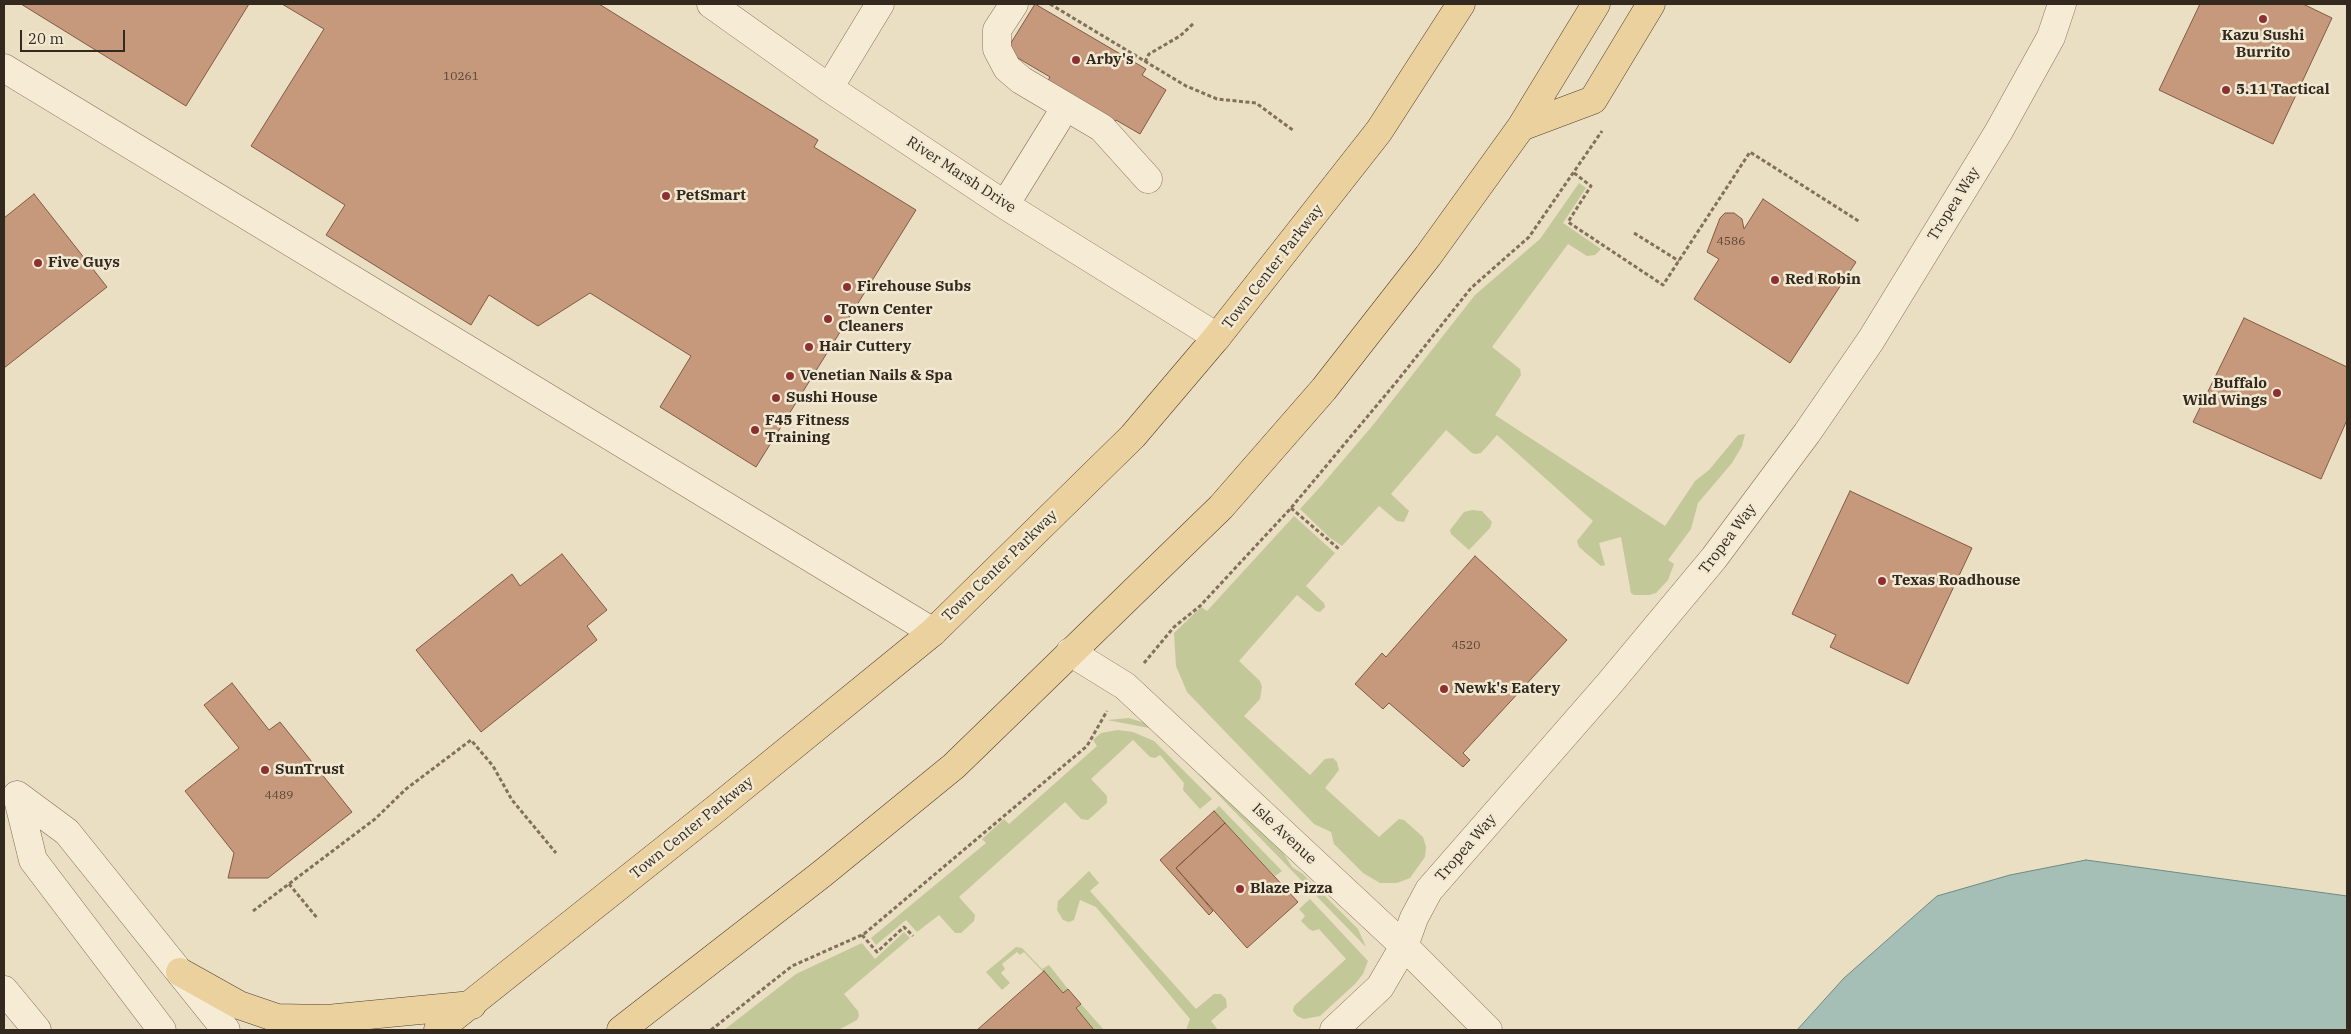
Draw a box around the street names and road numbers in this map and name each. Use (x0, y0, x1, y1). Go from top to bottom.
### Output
street label: River Marsh Drive (903, 133, 1019, 217)
street label: Tropea Way (1924, 164, 1984, 244)
street label: Town Center Parkway (1219, 201, 1327, 333)
street label: Tropea Way (1696, 500, 1760, 578)
street label: Town Center Parkway (939, 506, 1061, 626)
street label: Town Center Parkway (627, 773, 757, 883)
street label: Isle Avenue (1248, 800, 1320, 868)
street label: Tropea Way (1432, 811, 1500, 885)

